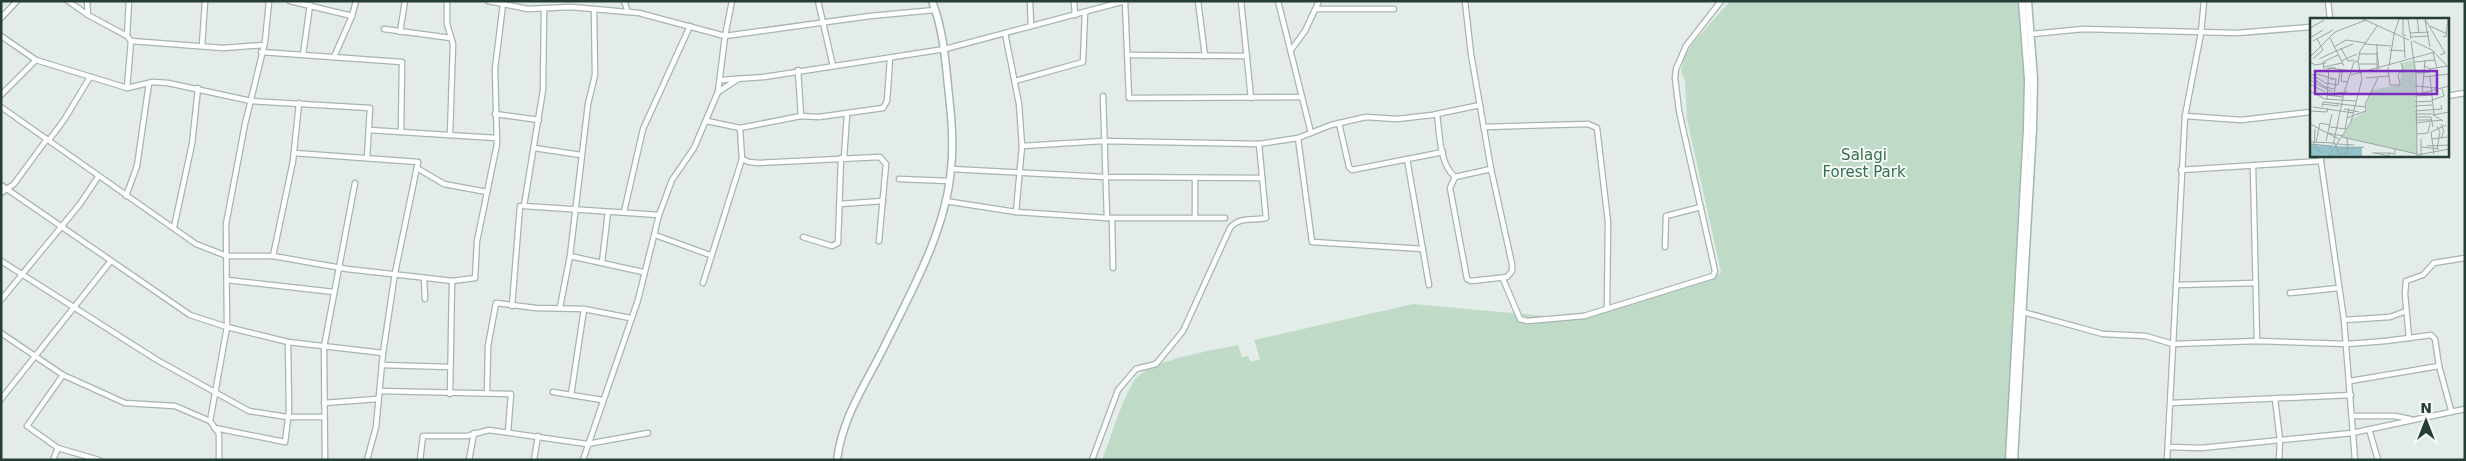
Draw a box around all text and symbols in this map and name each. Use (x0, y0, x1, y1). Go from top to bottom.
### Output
inset map (2310, 18, 2448, 156)
park label: Salagi Forest Park (1822, 146, 1906, 181)
north arrow (2401, 396, 2451, 446)
text: N (2420, 400, 2432, 416)

